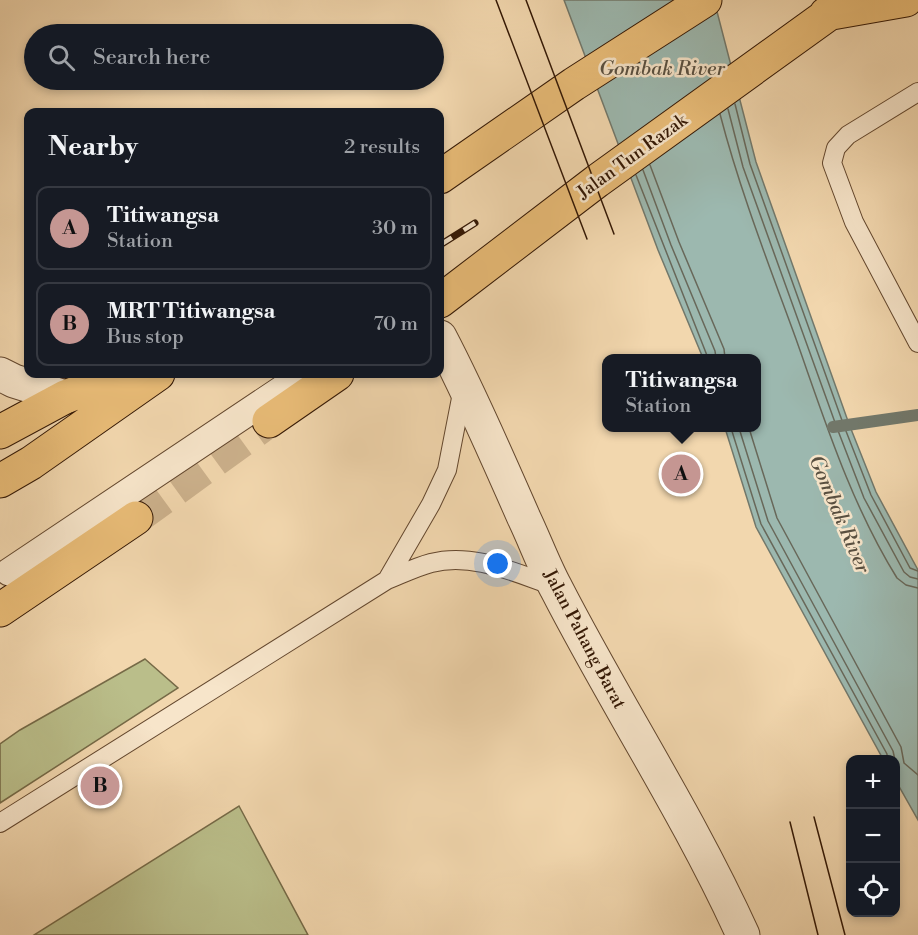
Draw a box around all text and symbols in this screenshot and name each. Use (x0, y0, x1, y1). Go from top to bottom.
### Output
search box (24, 24, 444, 90)
icon: search (45, 41, 78, 74)
text: Search here (93, 44, 210, 71)
water label: Gombak River (599, 57, 725, 82)
street label: Jalan Tun Razak (572, 108, 693, 205)
text: Nearby (48, 131, 138, 163)
text: 2 results (344, 135, 420, 160)
text: Titiwangsa (107, 202, 219, 229)
text: A (62, 216, 77, 241)
text: 30 m (372, 216, 418, 241)
text: Station (107, 229, 173, 254)
text: MRT Titiwangsa (107, 298, 275, 325)
text: B (62, 312, 77, 337)
text: 70 m (374, 312, 418, 337)
text: Bus stop (107, 325, 184, 350)
popup (602, 354, 761, 432)
text: Titiwangsa (625, 367, 738, 394)
text: Station (625, 394, 691, 419)
pin: A (662, 452, 700, 496)
water label: Gombak River (803, 452, 875, 578)
your location (483, 549, 512, 578)
street label: Jalan Pahang Barat (538, 565, 631, 713)
map controls (846, 755, 900, 917)
button: + (846, 755, 900, 809)
pin: B (80, 764, 120, 808)
button: − (846, 809, 900, 863)
button: locate (846, 863, 900, 917)

